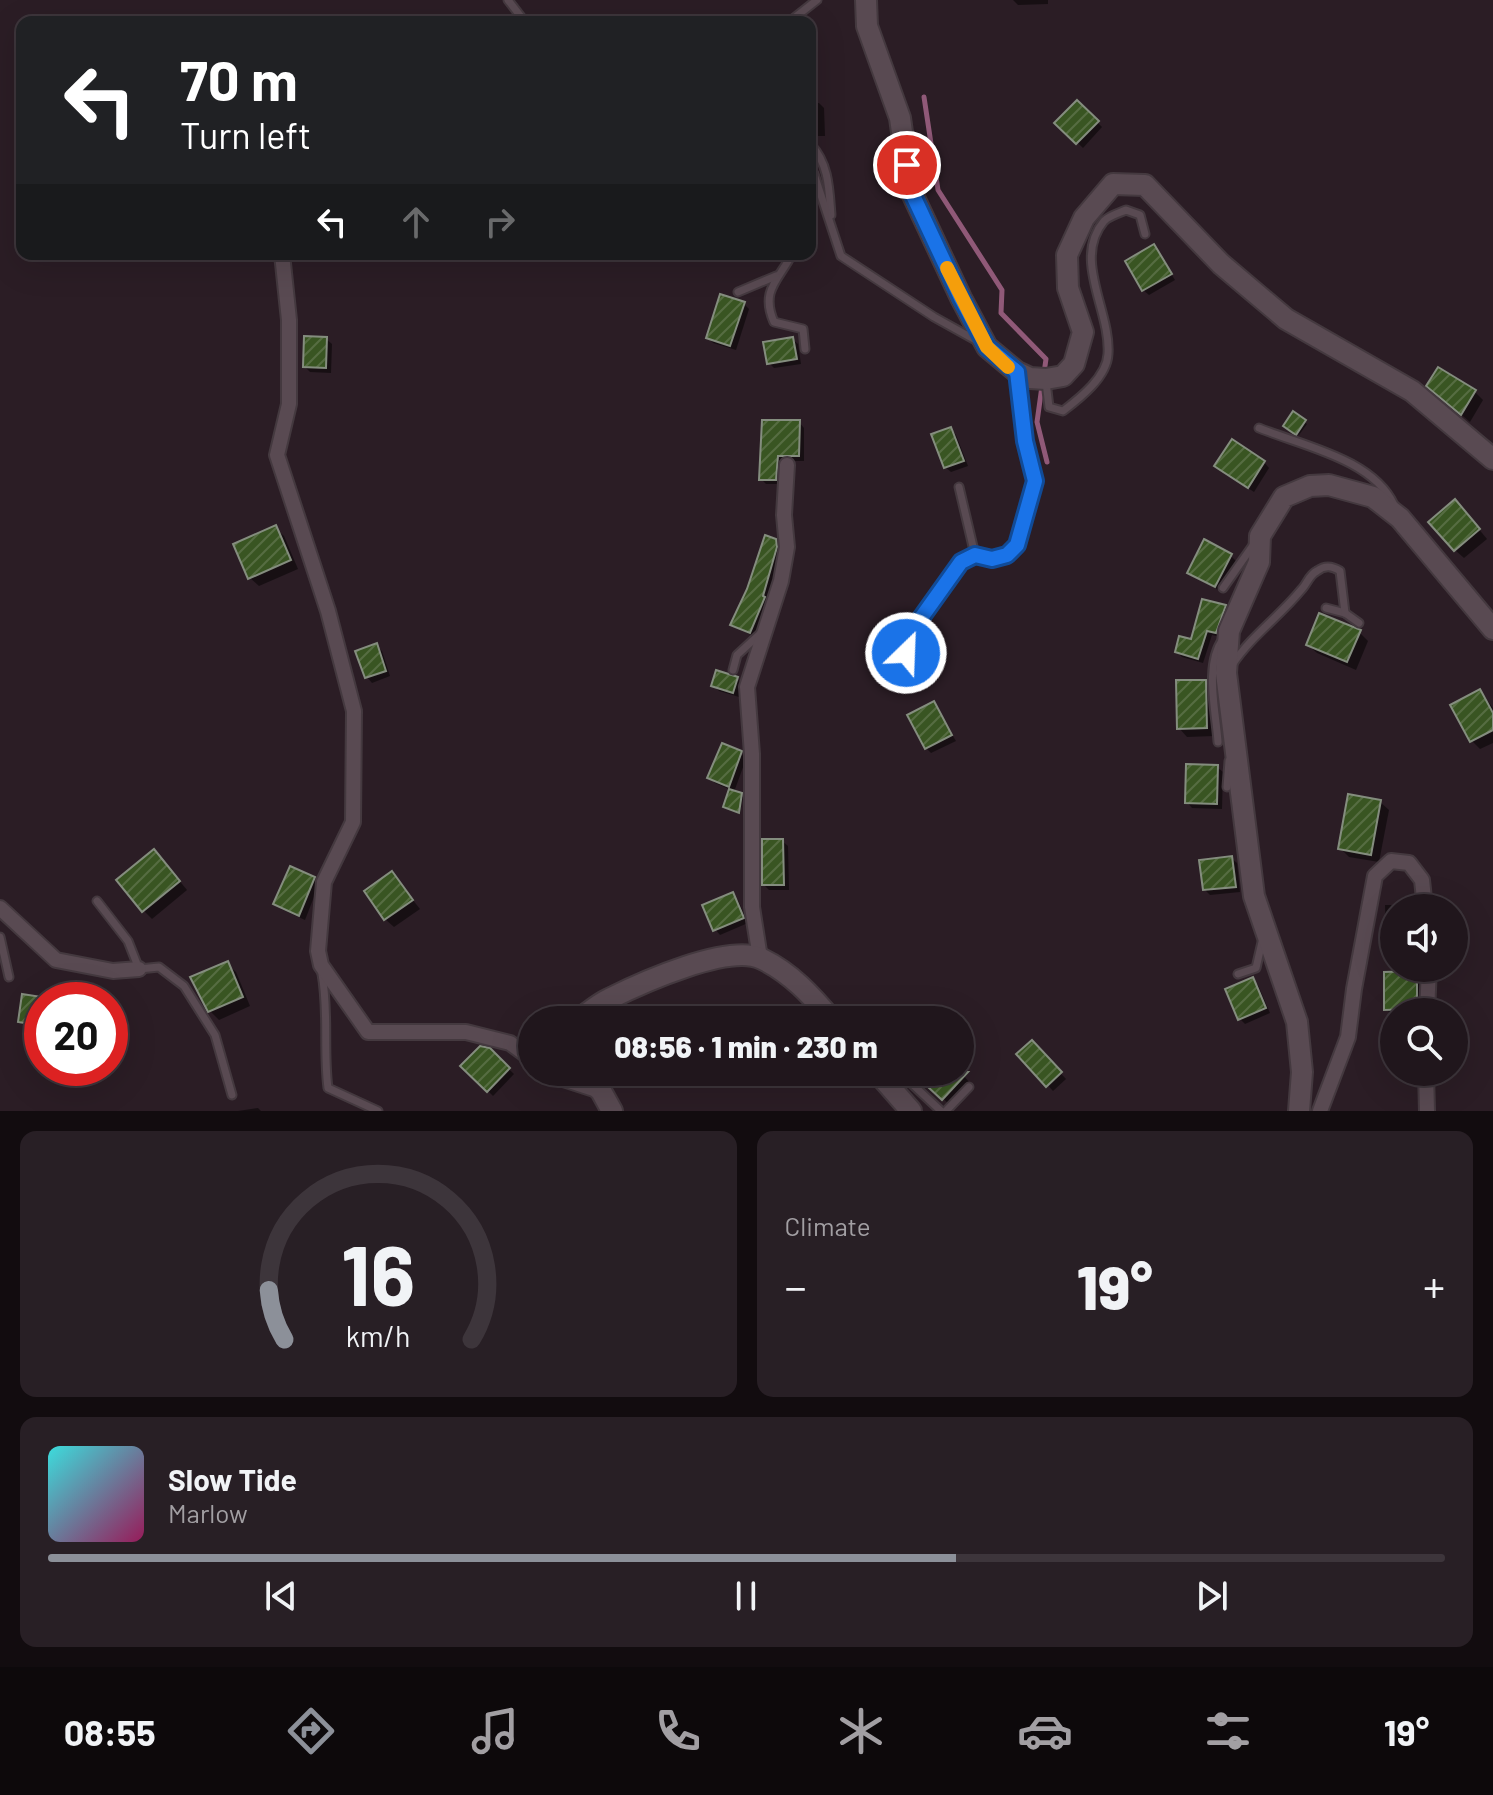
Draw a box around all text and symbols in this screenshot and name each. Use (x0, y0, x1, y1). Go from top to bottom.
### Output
text: 70 m (180, 45, 298, 112)
icon: left (48, 48, 152, 152)
text: Turn left (180, 113, 311, 156)
pin (873, 131, 941, 199)
icon: arrive (885, 143, 929, 187)
icon: left (310, 200, 354, 244)
icon: ahead (394, 200, 438, 244)
icon: right (478, 200, 522, 244)
position arrow (864, 611, 948, 695)
map controls (1380, 894, 1468, 1086)
button: sound (1380, 894, 1468, 982)
speed limit sign: 20 (24, 982, 128, 1086)
button: search (1380, 998, 1468, 1086)
text: 08:56 · 1 min · 230 m (614, 1028, 878, 1064)
text: Climate (785, 1210, 871, 1241)
text: 16 (341, 1223, 415, 1323)
text: 19° (1077, 1250, 1153, 1322)
text: − (785, 1259, 807, 1312)
text: + (1423, 1259, 1445, 1312)
text: km/h (346, 1318, 411, 1353)
text: Slow Tide (168, 1461, 297, 1497)
text: Marlow (168, 1497, 248, 1528)
icon: previous (259, 1574, 303, 1618)
icon: pause (724, 1574, 768, 1618)
icon: next (1190, 1574, 1234, 1618)
icon: directions (283, 1703, 339, 1759)
icon: music (467, 1703, 523, 1759)
icon: phone (650, 1703, 706, 1759)
icon: climate (833, 1703, 889, 1759)
icon: car (1017, 1703, 1073, 1759)
icon: filters (1200, 1703, 1256, 1759)
text: 08:55 (64, 1710, 156, 1753)
text: 19° (1384, 1710, 1429, 1753)

